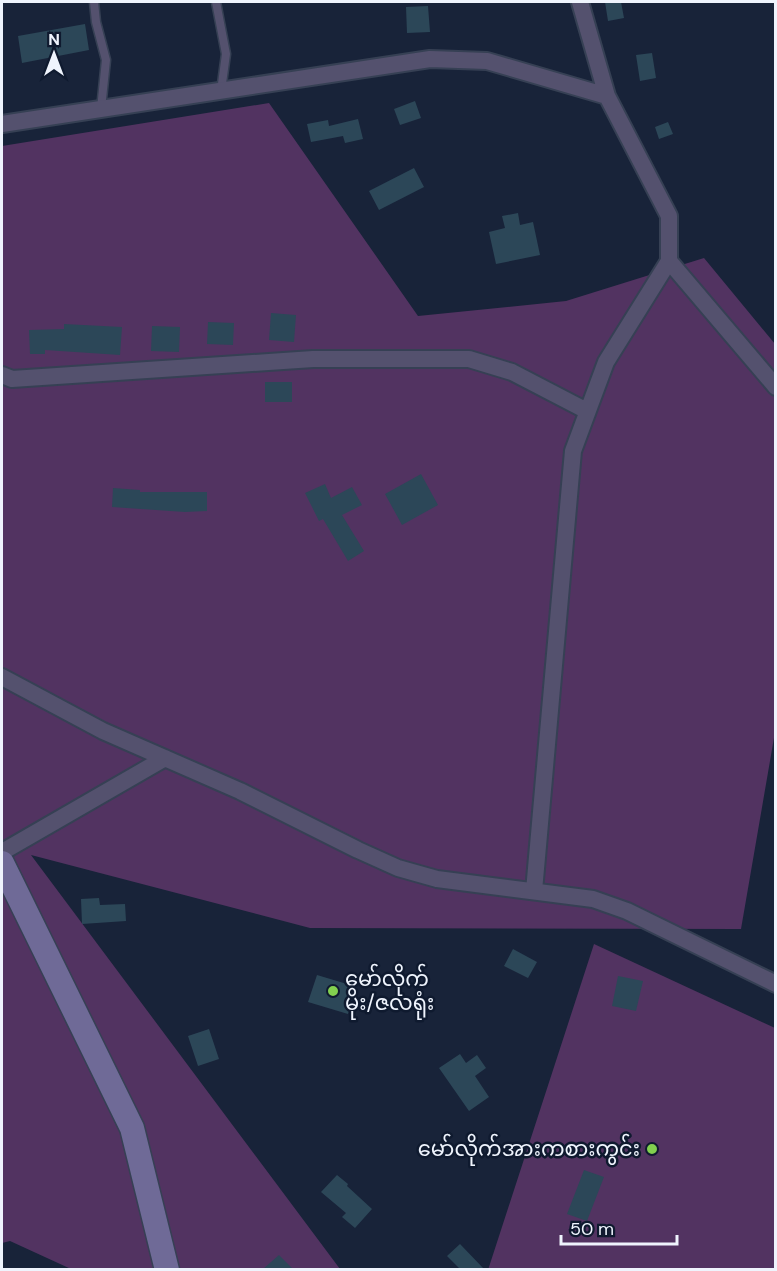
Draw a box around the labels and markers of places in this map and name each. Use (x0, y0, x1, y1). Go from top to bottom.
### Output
place label: မော်လိုက် မိုး/ဇလရုံး (345, 963, 434, 1020)
marker: မော်လိုက် မိုး/ဇလရုံး (326, 984, 340, 998)
place label: မော်လိုက်အားကစားကွင်း (418, 1133, 640, 1166)
marker: မော်လိုက်အားကစားကွင်း (645, 1142, 659, 1156)

